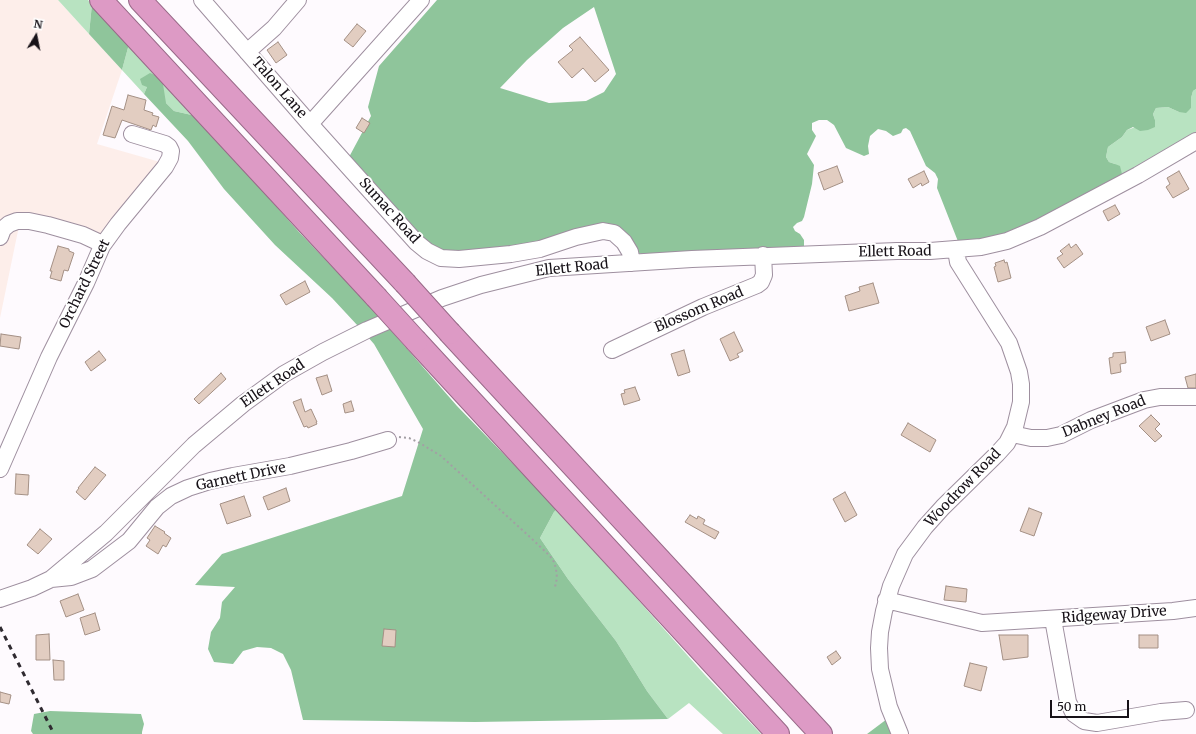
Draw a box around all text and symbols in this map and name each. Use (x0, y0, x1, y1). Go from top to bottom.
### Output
north arrow (16, 16, 56, 56)
text: N (33, 17, 44, 32)
street label: Talon Lane (248, 54, 310, 122)
street label: Sumac Road (355, 175, 423, 247)
street label: Orchard Street (56, 237, 114, 331)
street label: Ellett Road (858, 243, 932, 261)
street label: Ellett Road (535, 256, 609, 280)
street label: Blossom Road (652, 284, 746, 336)
street label: Ellett Road (238, 357, 308, 411)
street label: Dabney Road (1060, 393, 1148, 441)
street label: Woodrow Road (922, 445, 1004, 531)
street label: Garnett Drive (195, 459, 287, 495)
street label: Ridgeway Drive (1061, 603, 1167, 627)
scale bar (1052, 692, 1131, 718)
text: 50 m (1057, 699, 1086, 714)

